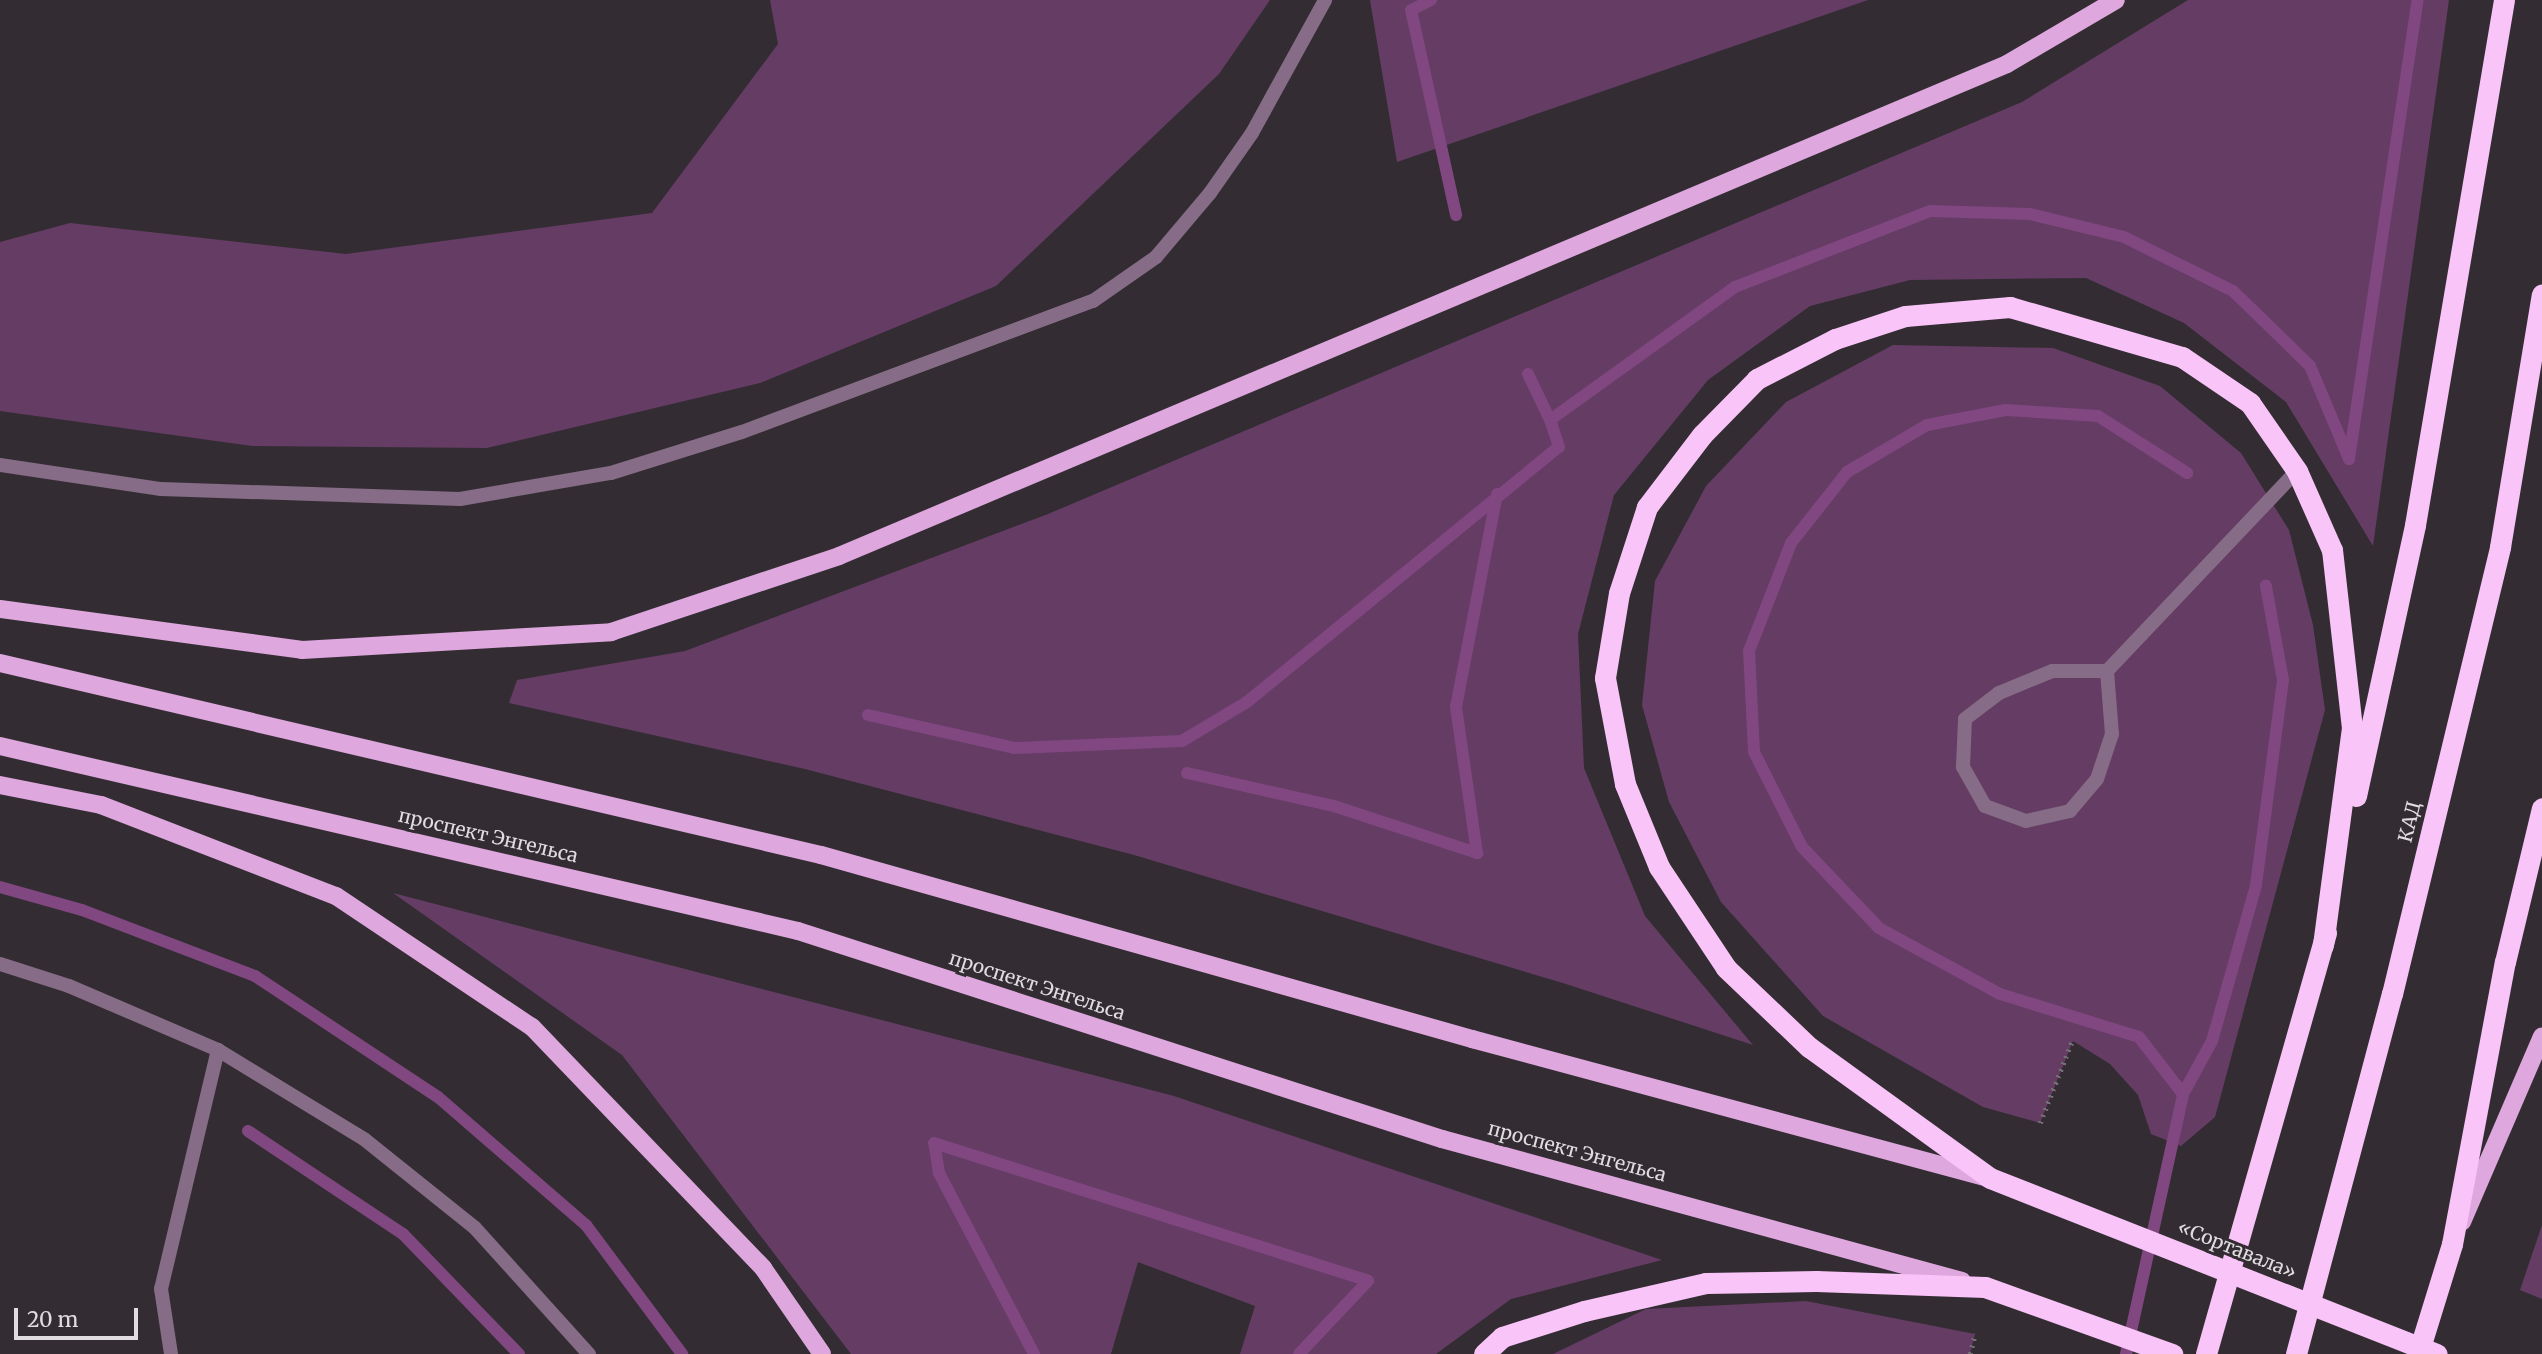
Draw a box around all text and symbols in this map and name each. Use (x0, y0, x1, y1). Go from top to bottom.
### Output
street label: КАД (2394, 799, 2426, 845)
street label: проспект Энгельса (396, 804, 580, 868)
street label: проспект Энгельса (946, 947, 1128, 1025)
street label: проспект Энгельса (1485, 1117, 1669, 1187)
street label: «Сортавала» (2174, 1216, 2300, 1284)
scale bar (18, 1294, 142, 1338)
text: 20 m (27, 1306, 78, 1333)

